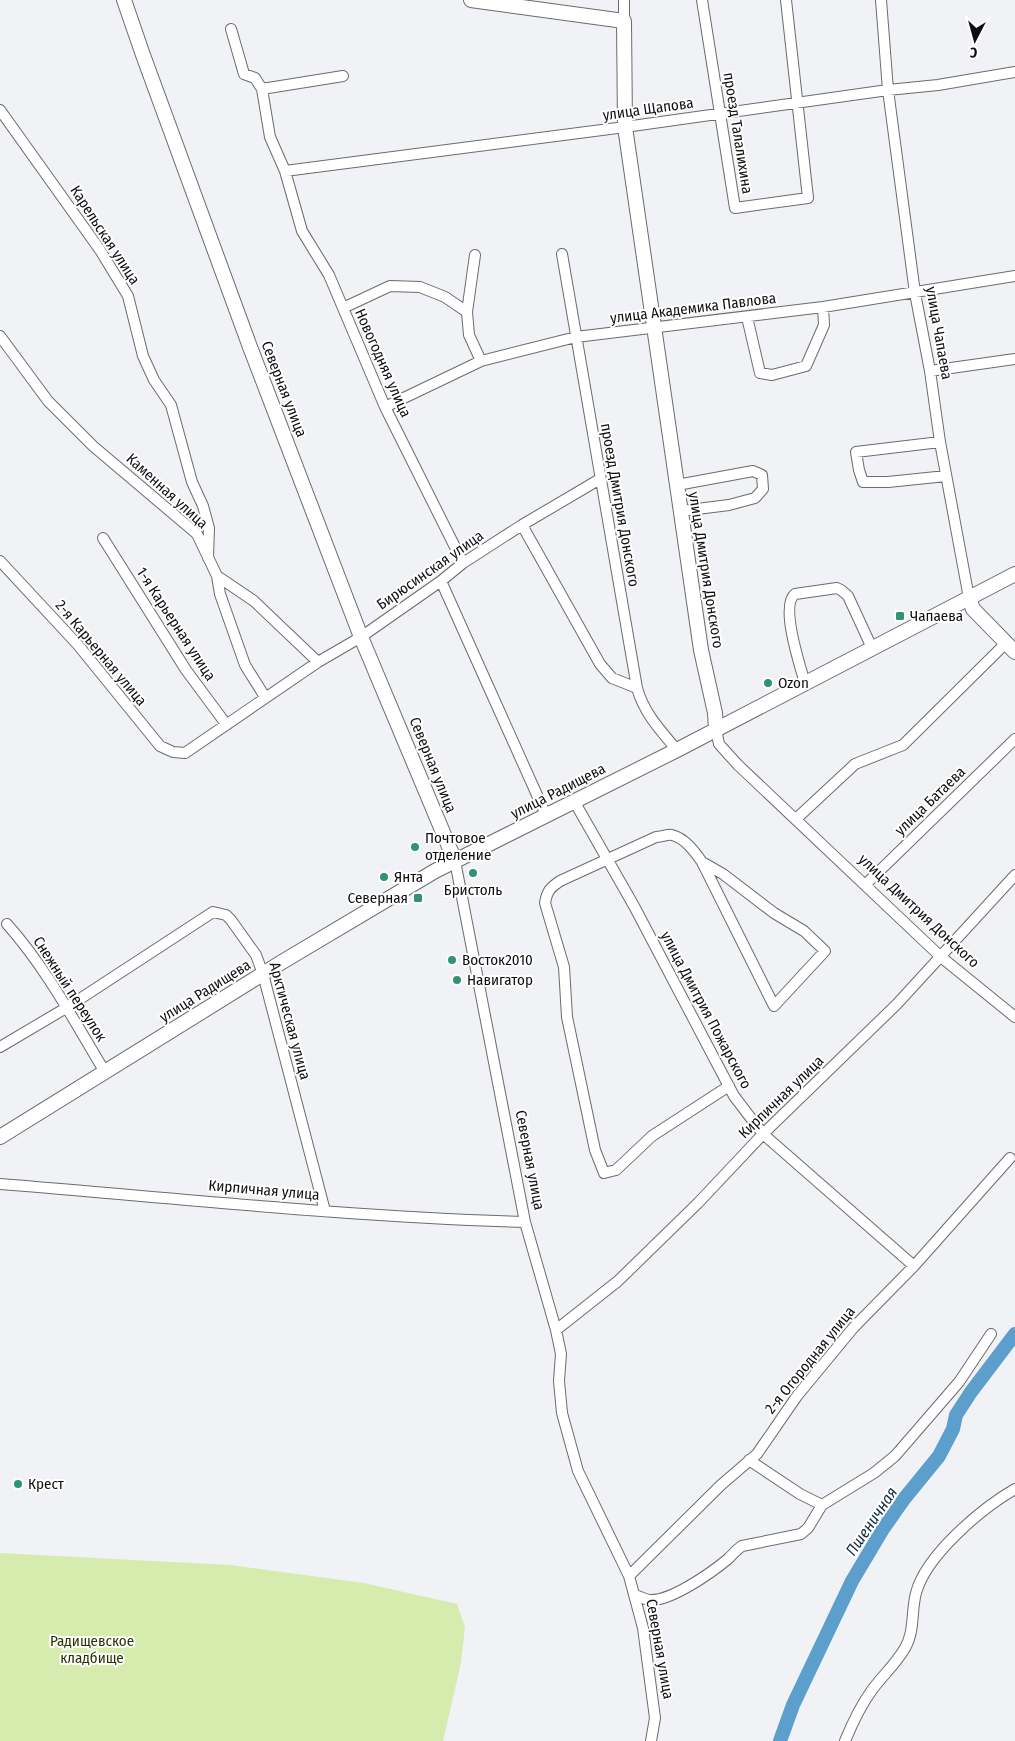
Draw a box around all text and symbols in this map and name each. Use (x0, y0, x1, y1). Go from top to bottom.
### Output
north arrow (950, 15, 1000, 65)
text: С (969, 44, 978, 61)
street label: проезд Талалихина (720, 71, 756, 195)
street label: улица Щапова (601, 94, 695, 124)
street label: Карельская улица (66, 182, 144, 288)
street label: улица Чапаева (922, 285, 956, 381)
street label: улица Академика Павлова (609, 289, 777, 327)
street label: Новогодняя улица (351, 306, 415, 420)
street label: Северная улица (257, 338, 311, 440)
street label: проезд Дмитрия Донского (597, 422, 643, 588)
street label: Каменная улица (122, 450, 212, 532)
street label: улица Дмитрия Донского (685, 490, 727, 650)
street label: Бирюсинская улица (373, 526, 487, 614)
street label: 1-я Карьерная улица (133, 564, 219, 684)
street label: 2-я Карьерная улица (52, 597, 150, 709)
place label: Чапаева (910, 607, 963, 625)
marker: Чапаева (894, 610, 906, 622)
place label: Ozon (778, 674, 809, 692)
marker: Ozon (762, 677, 774, 689)
street label: Северная улица (406, 715, 460, 815)
street label: улица Радищева (508, 759, 608, 823)
street label: улица Батаева (891, 763, 969, 839)
place label: Почтовое отделение (425, 829, 491, 864)
marker: Почтовое отделение (409, 841, 421, 853)
street label: улица Дмитрия Донского (855, 850, 983, 972)
marker: Бристоль (467, 867, 479, 879)
place label: Янта (394, 868, 423, 886)
marker: Янта (378, 871, 390, 883)
place label: Бристоль (444, 881, 502, 899)
place label: Северная (348, 889, 408, 907)
marker: Северная (412, 892, 424, 904)
street label: улица Дмитрия Пожарского (657, 928, 755, 1092)
street label: Снежный переулок (29, 933, 111, 1045)
place label: Восток2010 (462, 951, 533, 969)
marker: Восток2010 (446, 954, 458, 966)
street label: улица Радищева (156, 956, 254, 1026)
street label: Арктическая улица (266, 960, 314, 1082)
place label: Навигатор (467, 971, 533, 989)
marker: Навигатор (451, 974, 463, 986)
street label: Кирпичная улица (735, 1052, 827, 1142)
street label: Северная улица (511, 1108, 549, 1212)
street label: Кирпичная улица (208, 1176, 320, 1204)
street label: 2-я Огородная улица (761, 1303, 859, 1417)
place label: Крест (28, 1475, 65, 1493)
marker: Крест (12, 1478, 24, 1490)
water label: Пшеничная (842, 1483, 901, 1559)
street label: Северная улица (642, 1597, 678, 1701)
park label: Радищевское кладбище (50, 1632, 134, 1667)

